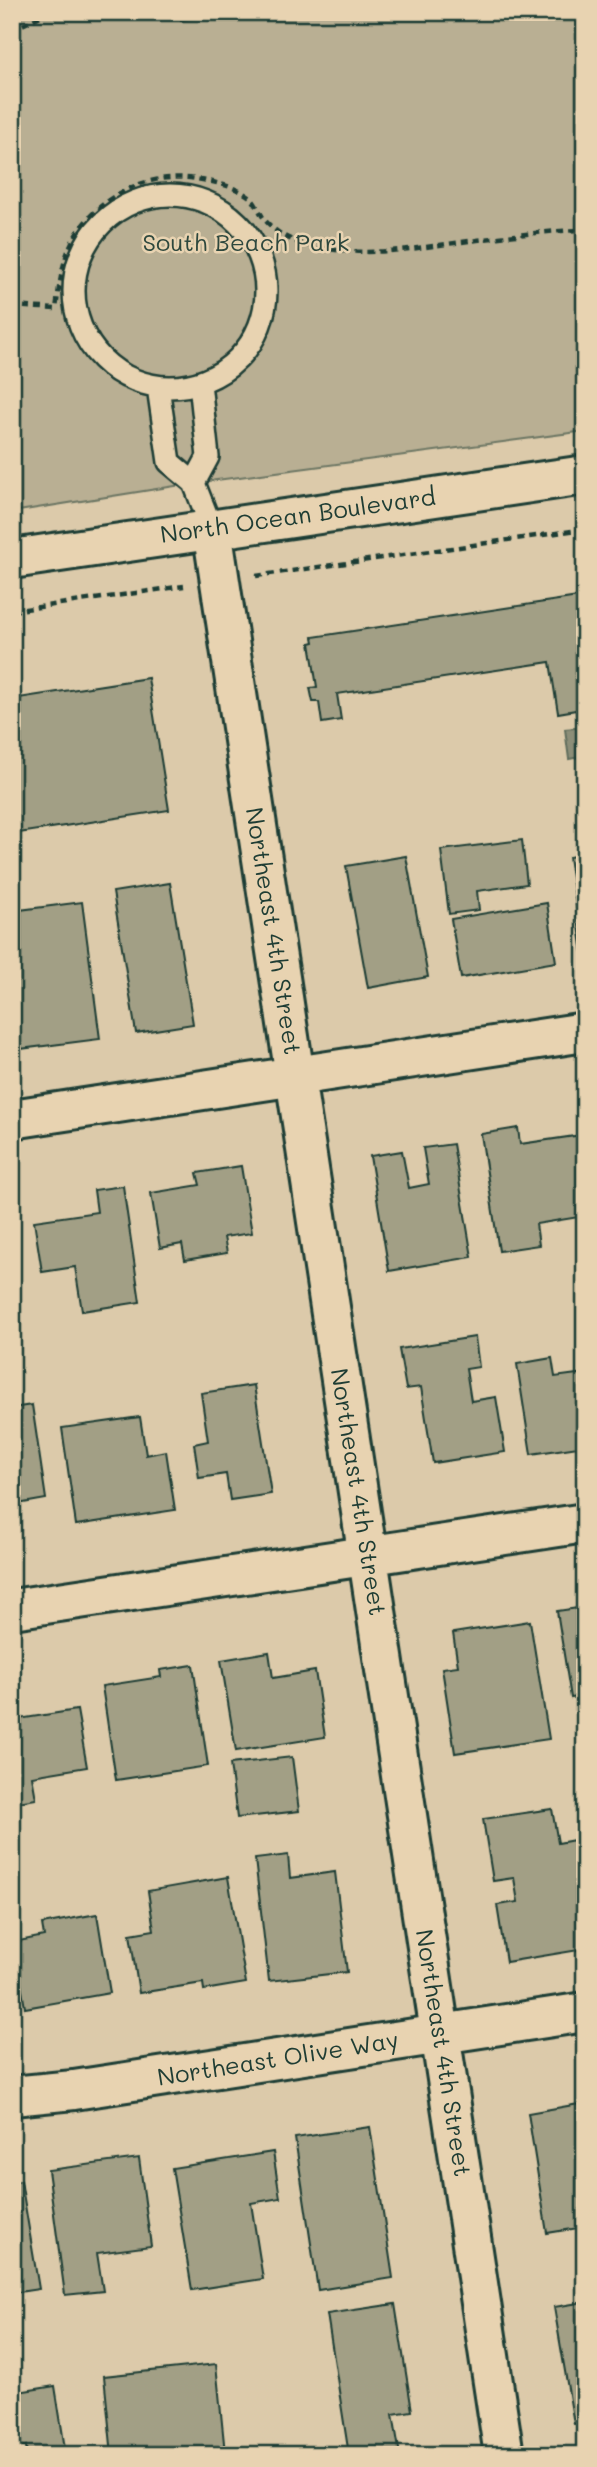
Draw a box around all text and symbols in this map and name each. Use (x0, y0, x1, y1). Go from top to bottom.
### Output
park label: South Beach Park (142, 226, 350, 257)
street label: North Ocean Boulevard (158, 480, 437, 549)
street label: Northeast 4th Street (240, 805, 309, 1057)
street label: Northeast 4th Street (325, 1366, 394, 1618)
street label: Northeast 4th Street (410, 1927, 479, 2179)
street label: Northeast Olive Way (155, 2023, 401, 2092)

